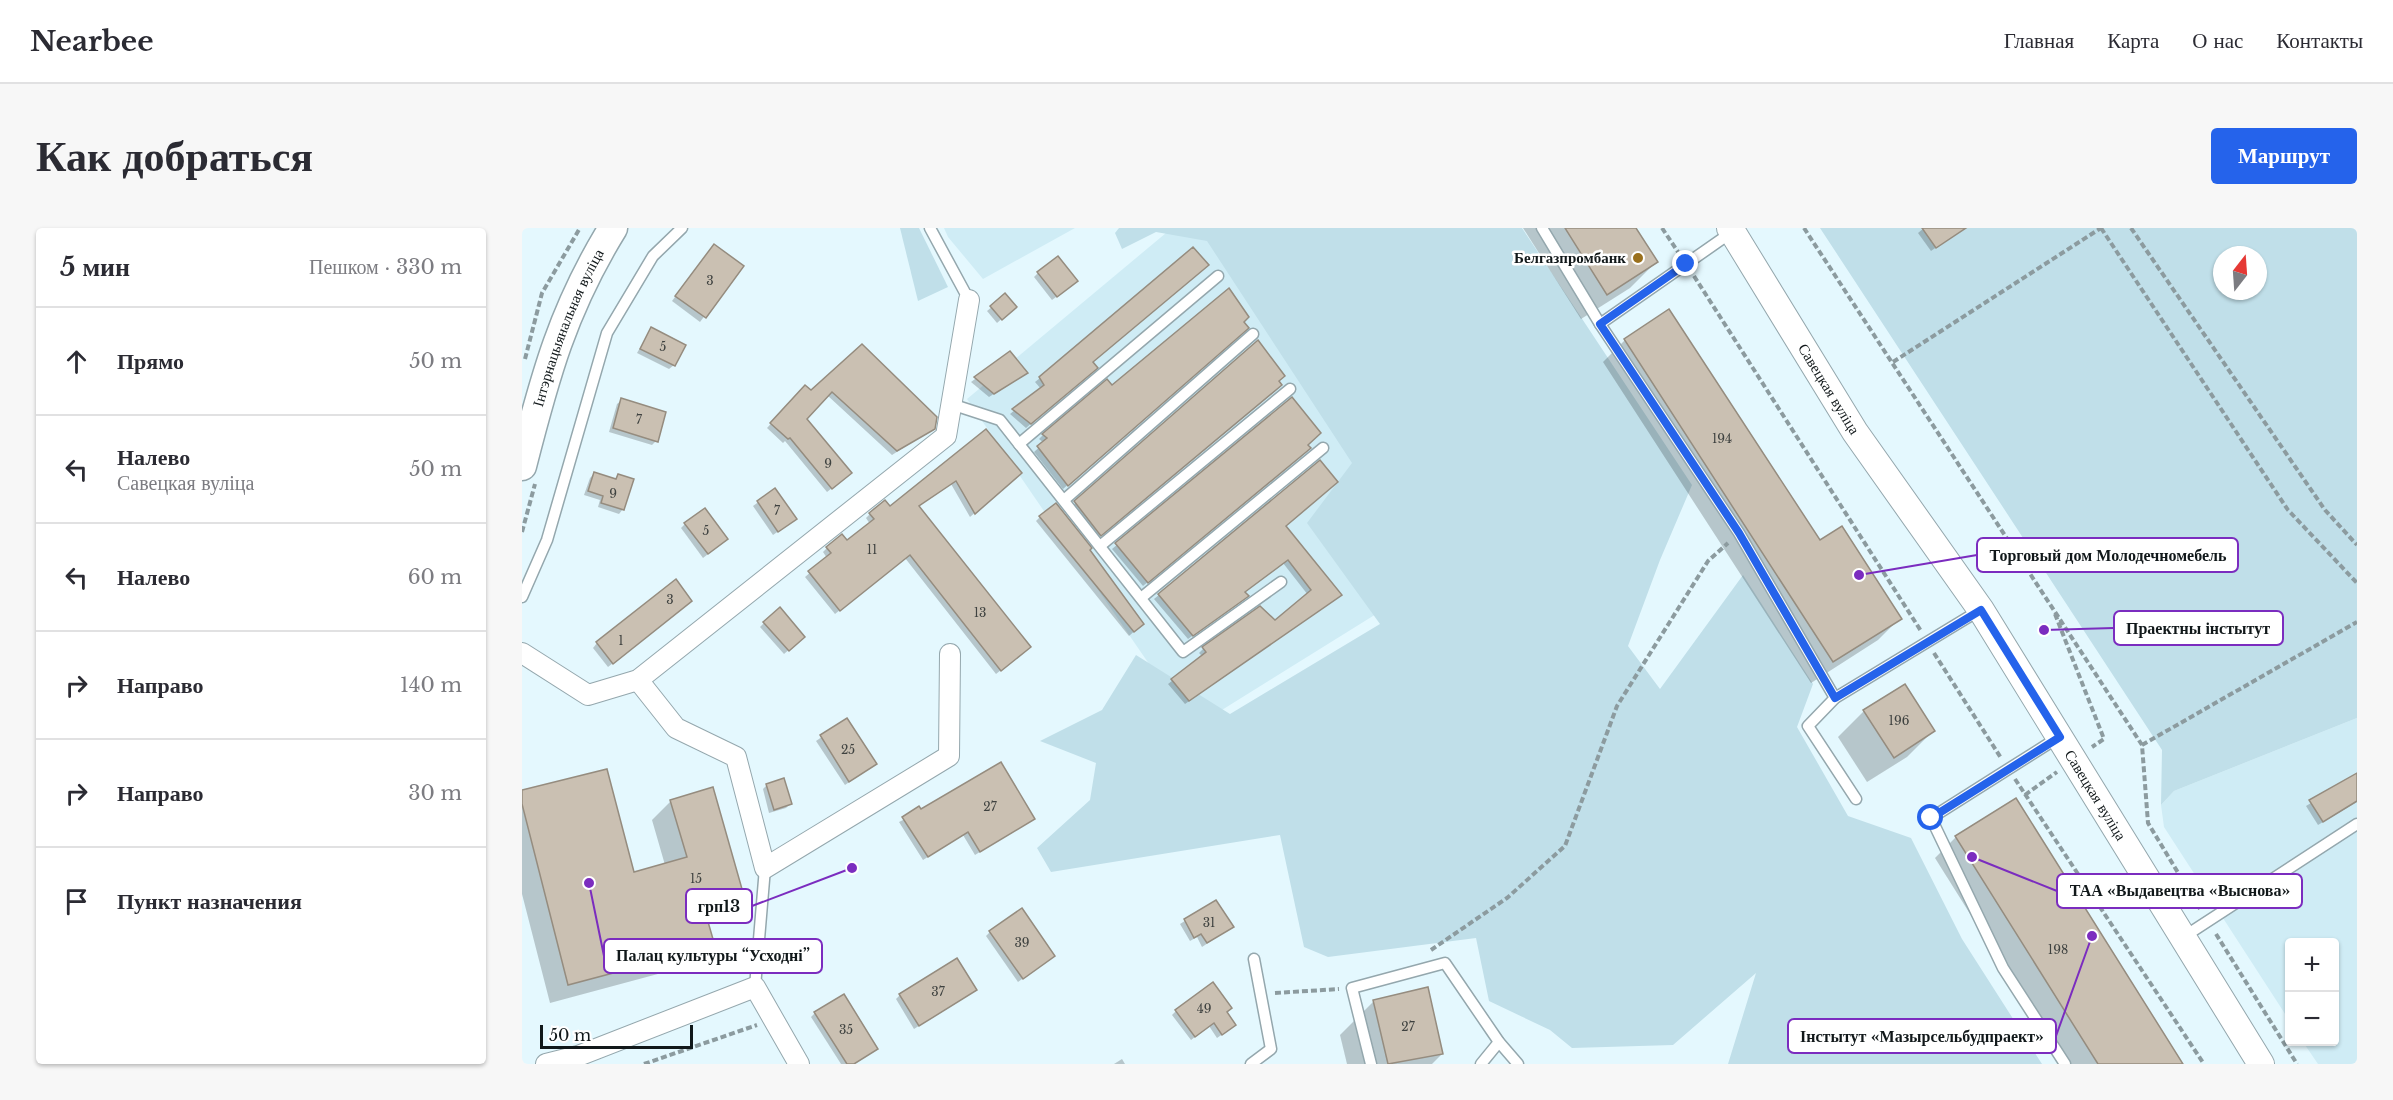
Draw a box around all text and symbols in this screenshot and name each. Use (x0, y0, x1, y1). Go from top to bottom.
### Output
text: Nearbee (30, 24, 154, 59)
text: Главная (2004, 28, 2074, 54)
text: Карта (2107, 28, 2159, 54)
text: О нас (2192, 28, 2243, 54)
text: Контакты (2276, 28, 2363, 54)
button: Маршрут (2211, 128, 2357, 184)
text: Как добраться (36, 130, 313, 182)
street label: Інтэрнацыянальная вуліца (528, 245, 608, 409)
north arrow (2213, 246, 2267, 300)
place label: Белгазпромбанк (1514, 248, 1626, 267)
route end (1672, 250, 1698, 276)
text: 5 мин (60, 251, 130, 283)
marker: Белгазпромбанк (1631, 251, 1645, 265)
text: Пешком · 330 m (309, 255, 462, 279)
house number: 3 (706, 273, 714, 288)
house number: 5 (660, 339, 667, 354)
street label: Савецкая вуліца (1794, 340, 1864, 438)
icon: ahead (60, 345, 93, 378)
text: Прямо (117, 348, 184, 375)
text: 50 m (409, 349, 462, 373)
house number: 7 (636, 412, 643, 427)
house number: 194 (1712, 431, 1732, 446)
text: Налево (117, 444, 190, 471)
icon: left (60, 453, 93, 486)
house number: 9 (824, 456, 832, 471)
text: 50 m (409, 457, 462, 481)
text: Савецкая вуліца (117, 471, 254, 495)
house number: 9 (609, 486, 617, 501)
house number: 7 (774, 503, 781, 518)
house number: 5 (703, 523, 710, 538)
callout: Торговый дом Молодечномебель (1977, 538, 2238, 572)
house number: 11 (867, 542, 877, 557)
text: Торговый дом Молодечномебель (1989, 545, 2227, 565)
icon: left (60, 561, 93, 594)
text: Налево (117, 564, 190, 591)
text: 60 m (408, 565, 462, 589)
house number: 3 (666, 592, 674, 607)
house number: 13 (974, 605, 986, 620)
callout: Праектны інстытут (2114, 611, 2283, 645)
text: Праектны інстытут (2126, 618, 2270, 638)
house number: 1 (618, 633, 624, 648)
icon: right (60, 669, 93, 702)
text: Направо (117, 672, 203, 699)
text: 140 m (400, 673, 462, 697)
house number: 196 (1889, 713, 1910, 728)
house number: 25 (841, 742, 855, 757)
street label: Савецкая вуліца (2061, 746, 2131, 844)
icon: right (60, 777, 93, 810)
text: Направо (117, 780, 203, 807)
text: 30 m (408, 781, 462, 805)
house number: 27 (983, 799, 998, 814)
route start (1917, 804, 1943, 830)
house number: 15 (690, 871, 702, 886)
callout: ТАА «Выдавецтва «Выснова» (2057, 874, 2302, 908)
text: ТАА «Выдавецтва «Выснова» (2070, 880, 2290, 900)
icon: arrive (60, 885, 93, 918)
text: Пункт назначения (117, 888, 302, 915)
callout: грп13 (686, 889, 752, 923)
text: грп13 (698, 896, 740, 916)
house number: 31 (1203, 915, 1215, 930)
house number: 39 (1014, 935, 1030, 950)
map controls (2285, 938, 2339, 1046)
button: + (2285, 938, 2339, 992)
callout: Палац культуры “Усходні” (604, 939, 822, 973)
house number: 198 (2048, 942, 2068, 957)
text: Палац культуры “Усходні” (616, 945, 810, 965)
house number: 37 (931, 984, 946, 999)
button: − (2285, 992, 2339, 1046)
house number: 49 (1197, 1001, 1211, 1016)
house number: 27 (1401, 1019, 1416, 1034)
callout: Інстытут «Мазырсельбудпраект» (1788, 1019, 2056, 1053)
scale bar (540, 1022, 693, 1050)
house number: 35 (839, 1022, 853, 1037)
text: 50 m (549, 1025, 591, 1045)
text: Інстытут «Мазырсельбудпраект» (1800, 1026, 2044, 1046)

